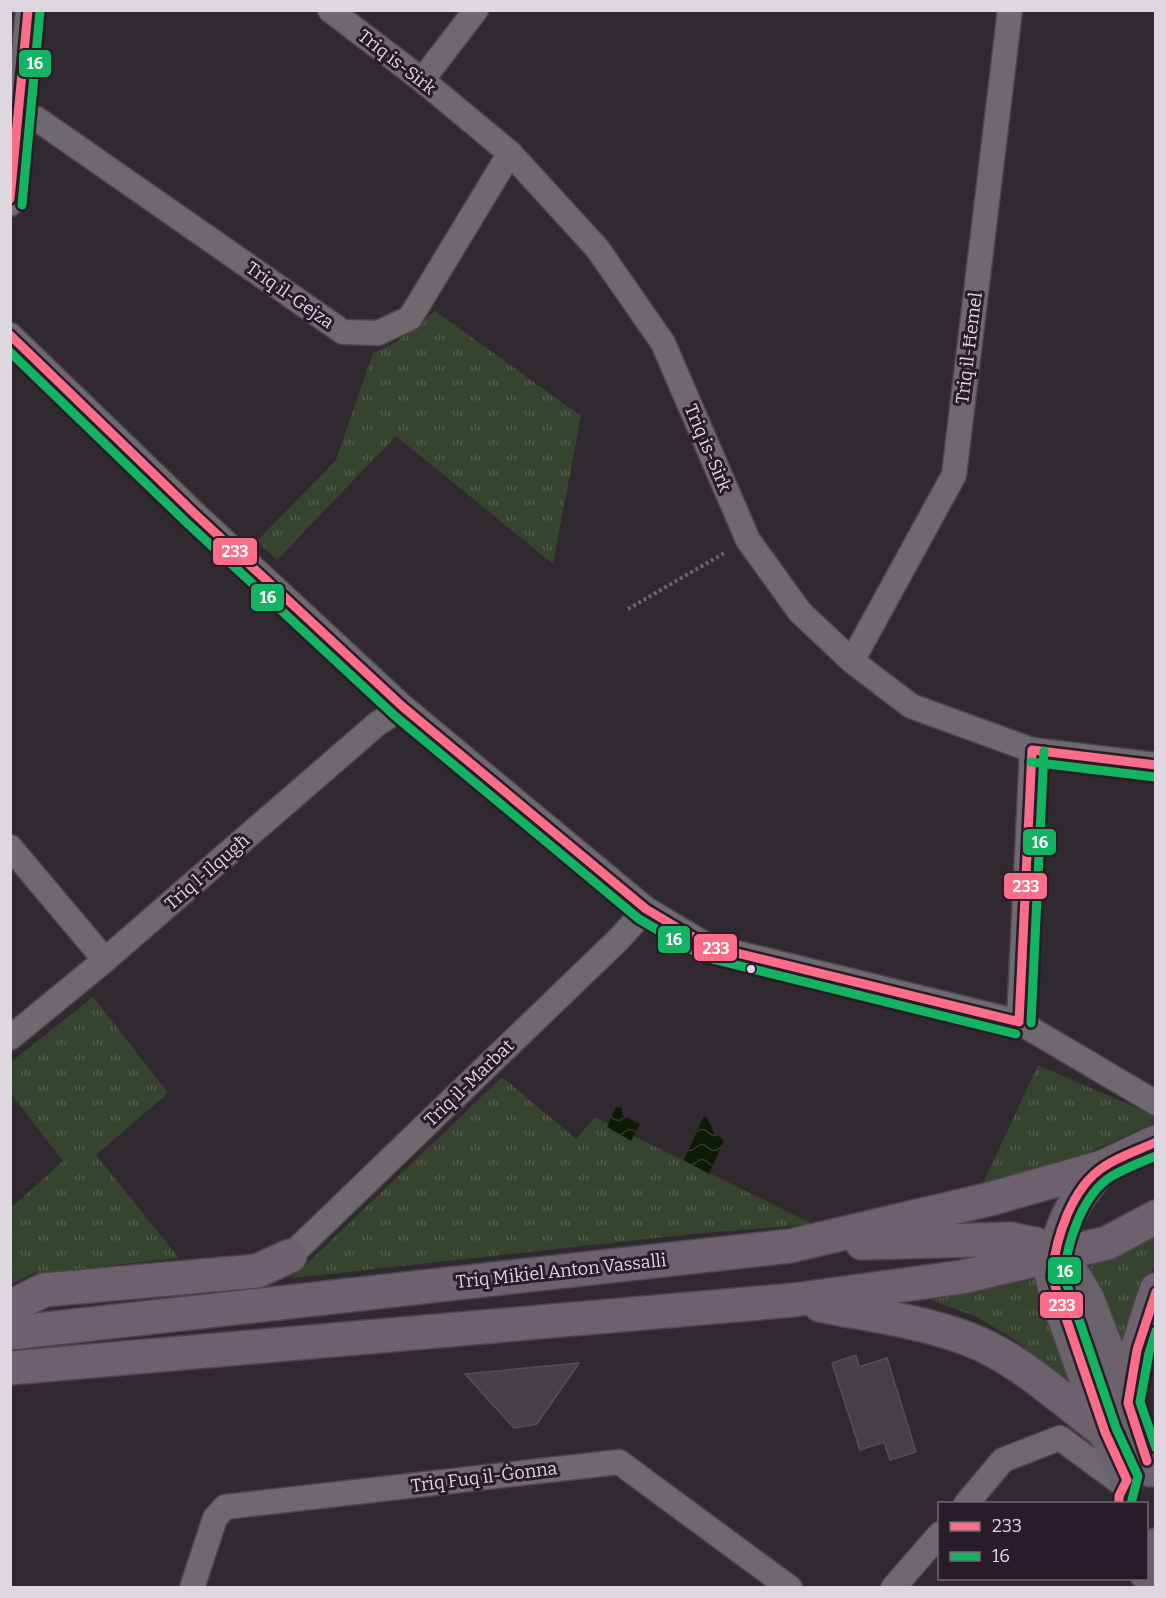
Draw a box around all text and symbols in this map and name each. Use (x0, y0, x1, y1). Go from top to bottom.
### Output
street label: Triq is-Sirk (354, 25, 441, 100)
line badge: 16 (18, 49, 52, 78)
text: 16 (27, 54, 44, 73)
street label: Triq il-Gejza (242, 257, 338, 333)
street label: Triq il-Ħemel (951, 291, 987, 405)
street label: Triq is-Sirk (680, 401, 737, 496)
line badge: 233 (212, 537, 258, 566)
text: 233 (221, 542, 249, 561)
line badge: 16 (250, 583, 285, 612)
text: 16 (260, 588, 277, 607)
line badge: 16 (1022, 828, 1057, 856)
street label: Triq l-Ilqugħ (160, 829, 254, 915)
text: 16 (1032, 833, 1049, 852)
line badge: 233 (1003, 872, 1048, 900)
text: 233 (1012, 877, 1040, 896)
line badge: 16 (657, 925, 691, 954)
text: 16 (666, 930, 683, 949)
line badge: 233 (693, 933, 738, 962)
text: 233 (702, 939, 730, 958)
unlabelled marker (745, 963, 757, 975)
street label: Triq il-Marbat (420, 1034, 519, 1131)
street label: Triq Mikiel Anton Vassalli (455, 1249, 667, 1293)
line badge: 16 (1047, 1256, 1082, 1285)
text: 16 (1057, 1262, 1074, 1281)
line badge: 233 (1039, 1291, 1084, 1319)
text: 233 (1048, 1296, 1076, 1315)
street label: Triq Fuq il-Ġonna (410, 1457, 559, 1497)
legend (938, 1502, 1148, 1580)
text: 233 (992, 1515, 1022, 1537)
text: 16 (992, 1545, 1010, 1567)

